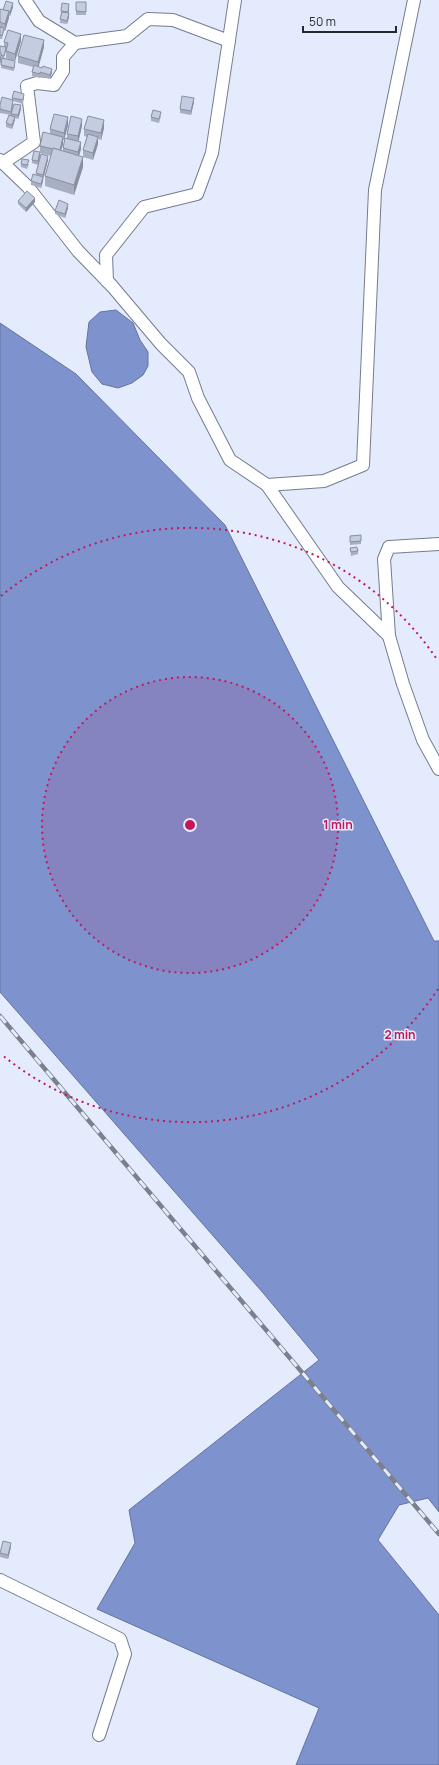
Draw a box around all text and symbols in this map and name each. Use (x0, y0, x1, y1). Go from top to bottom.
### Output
scale bar (303, 8, 396, 34)
text: 50 m (309, 13, 336, 30)
text: 1 min (323, 816, 353, 833)
centre of rings (183, 818, 197, 832)
text: 2 min (384, 1026, 416, 1043)

